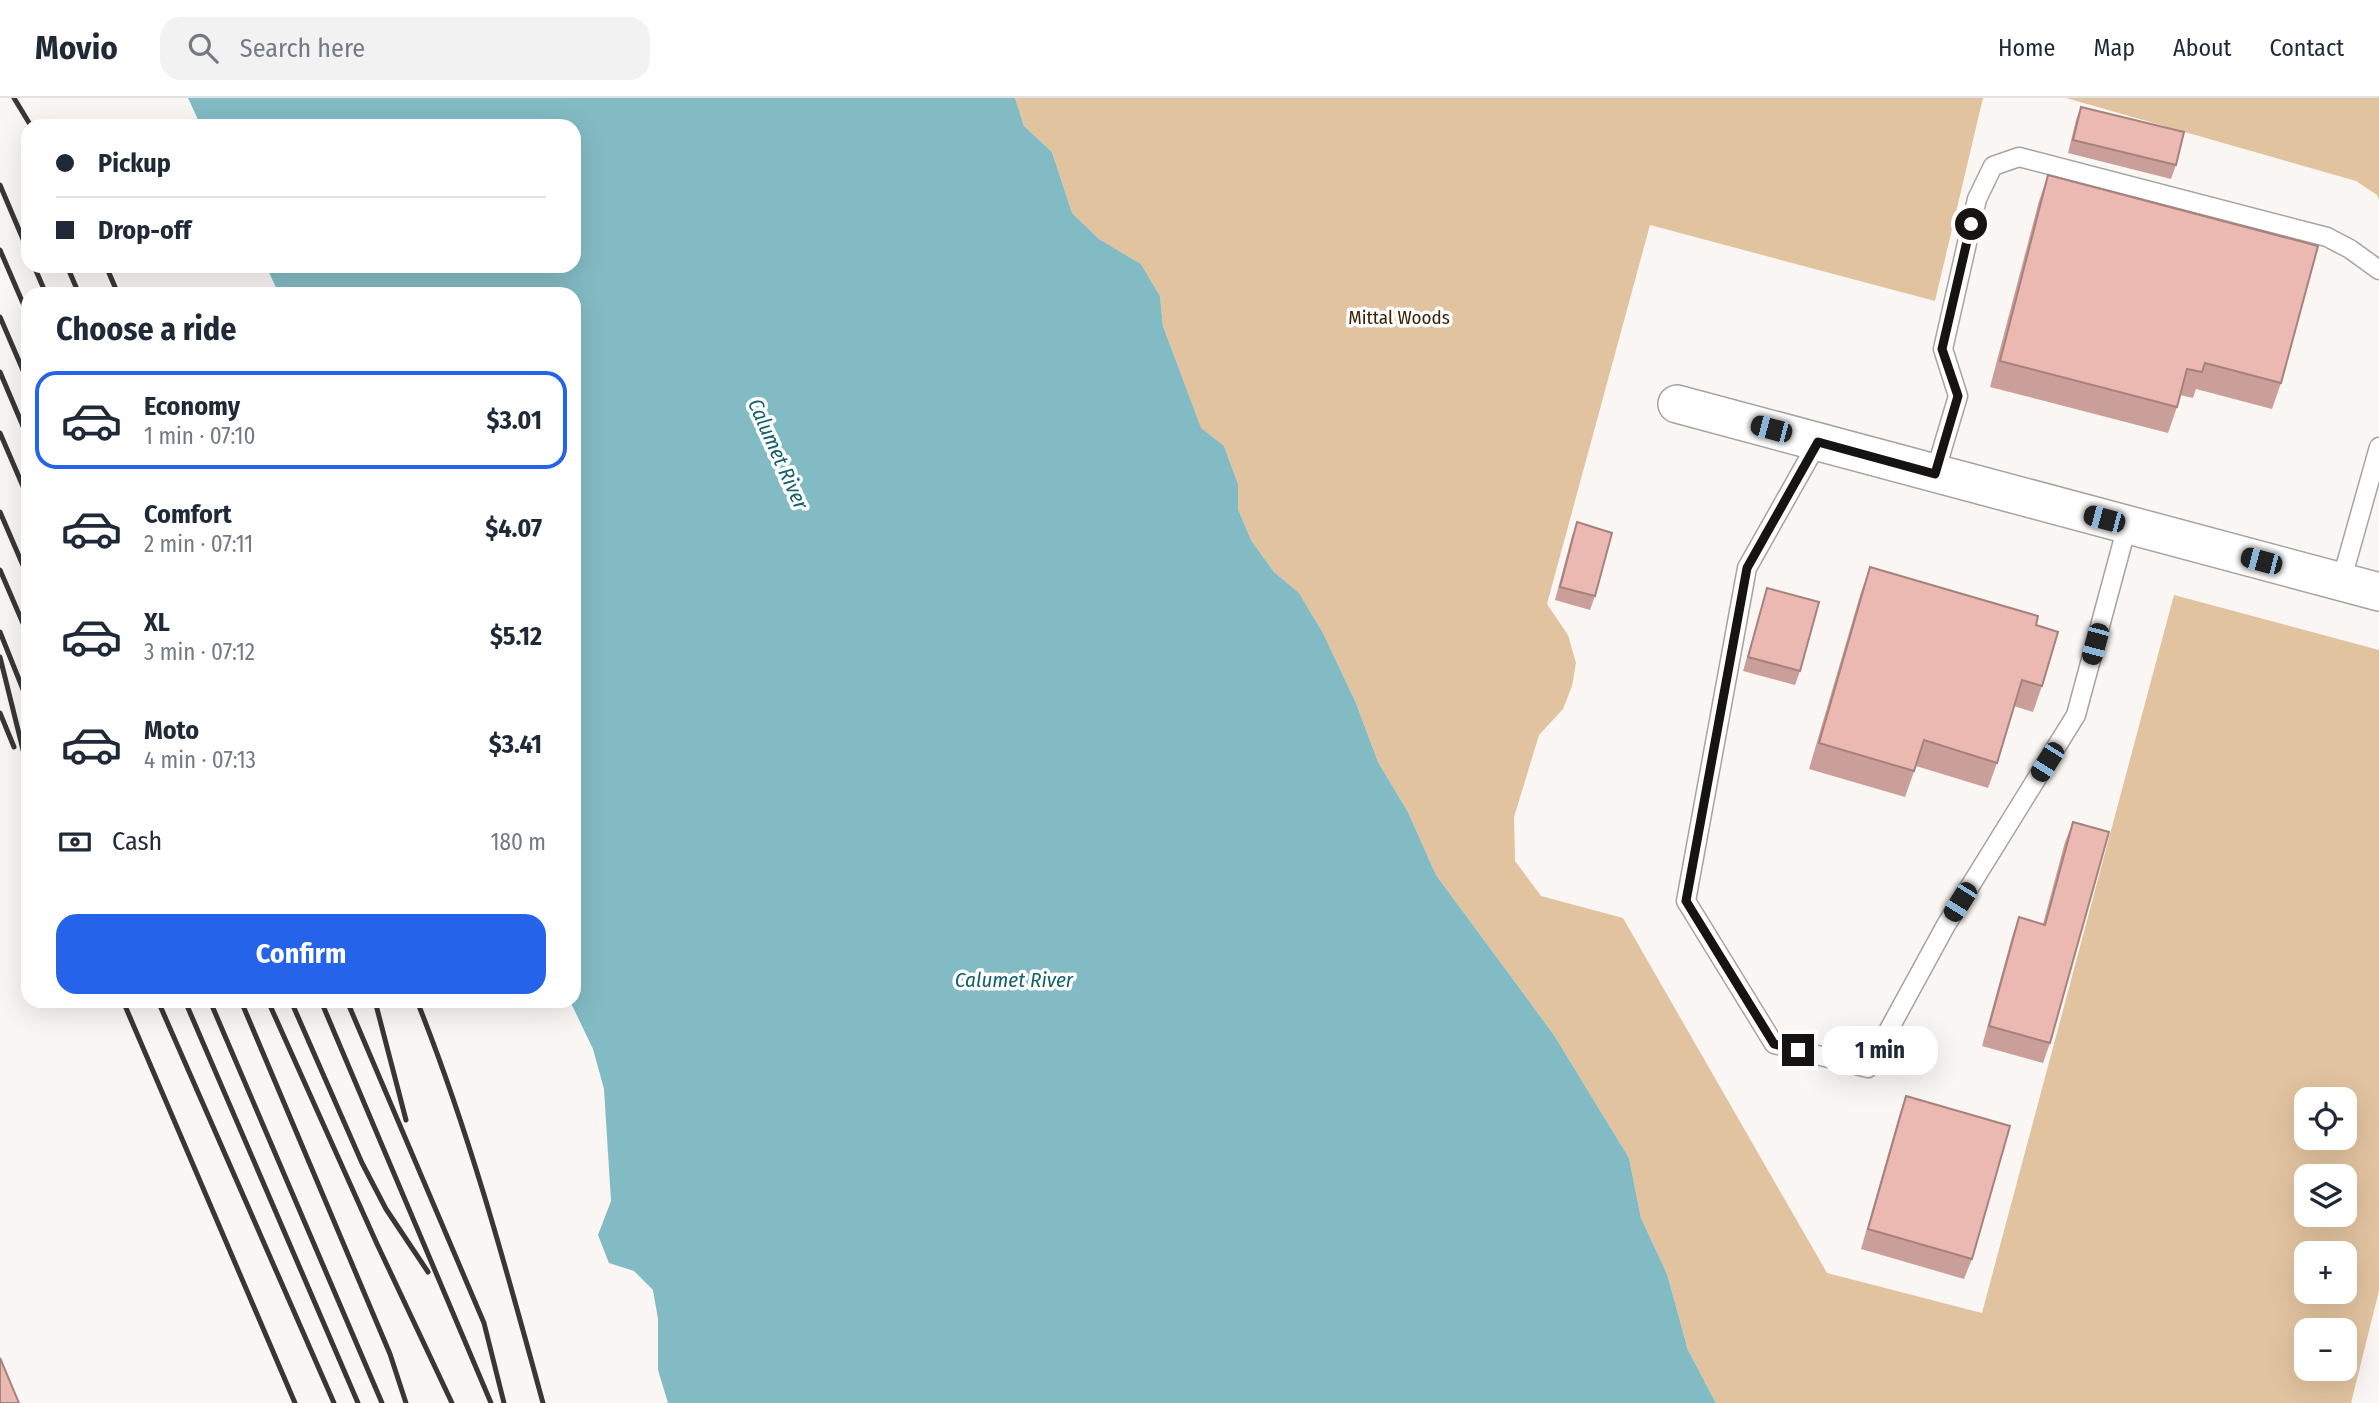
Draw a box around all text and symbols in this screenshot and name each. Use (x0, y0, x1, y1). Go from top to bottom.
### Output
search box (160, 17, 650, 80)
text: Movio (35, 28, 118, 68)
icon: search (184, 29, 222, 67)
text: Search here (240, 33, 365, 64)
text: Home (1998, 34, 2055, 62)
text: Map (2093, 34, 2135, 62)
text: About (2173, 34, 2231, 62)
text: Contact (2269, 34, 2344, 62)
text: Pickup (98, 148, 171, 179)
route start (1955, 208, 1987, 240)
text: Drop-off (98, 215, 191, 246)
park label: Mittal Woods (1348, 306, 1450, 329)
text: Choose a ride (56, 310, 237, 348)
icon: car (60, 389, 123, 452)
text: Economy (144, 391, 240, 422)
water label: Calumet River (742, 395, 814, 514)
text: $3.01 (487, 405, 542, 436)
car (1748, 413, 1795, 445)
text: 1 min · 07:10 (144, 422, 255, 450)
icon: car (60, 497, 123, 560)
text: Comfort (144, 499, 232, 530)
car (2081, 503, 2128, 535)
text: $4.07 (485, 513, 542, 544)
text: 2 min · 07:11 (144, 530, 253, 558)
car (2238, 545, 2285, 577)
icon: car (60, 605, 123, 668)
text: XL (144, 607, 170, 638)
text: $5.12 (490, 621, 542, 652)
car (2080, 621, 2111, 667)
text: 3 min · 07:12 (144, 638, 255, 666)
icon: car (60, 713, 123, 776)
text: Moto (144, 715, 199, 746)
text: $3.41 (489, 729, 542, 760)
car (2027, 739, 2068, 785)
text: 4 min · 07:13 (144, 746, 256, 774)
icon: cash (56, 823, 94, 861)
text: Cash (112, 826, 162, 857)
text: 180 m (490, 828, 546, 856)
car (1940, 879, 1981, 925)
button: Confirm (56, 914, 546, 994)
water label: Calumet River (955, 967, 1074, 993)
callout: 1 min (1822, 1026, 1938, 1074)
route end (1782, 1034, 1814, 1066)
text: 1 min (1855, 1036, 1905, 1064)
map controls (2294, 1087, 2357, 1381)
button: locate (2294, 1087, 2357, 1150)
button: layers (2294, 1164, 2357, 1227)
button: + (2294, 1241, 2357, 1304)
button: − (2294, 1318, 2357, 1381)

